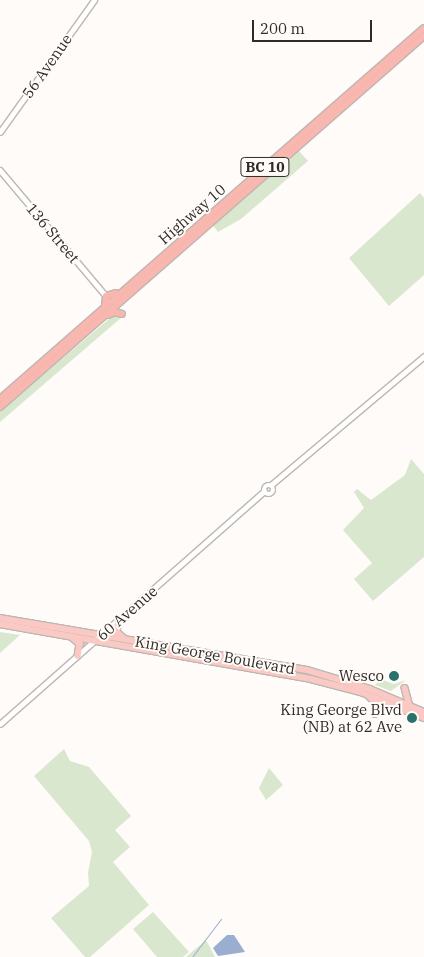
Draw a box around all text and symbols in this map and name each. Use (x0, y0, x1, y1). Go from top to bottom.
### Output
scale bar (254, 10, 374, 42)
text: 200 m (260, 19, 305, 38)
street label: 56 Avenue (18, 30, 76, 102)
road number: BC 10 (240, 156, 290, 178)
street label: Highway 10 (155, 180, 229, 248)
street label: 136 Street (23, 199, 83, 267)
street label: 60 Avenue (93, 582, 161, 644)
street label: King George Boulevard (134, 632, 296, 678)
place label: Wesco (339, 667, 384, 685)
marker: Wesco (388, 670, 400, 682)
place label: King George Blvd (NB) at 62 Ave (280, 700, 402, 735)
marker: King George Blvd (NB) at 62 Ave (406, 712, 418, 724)

